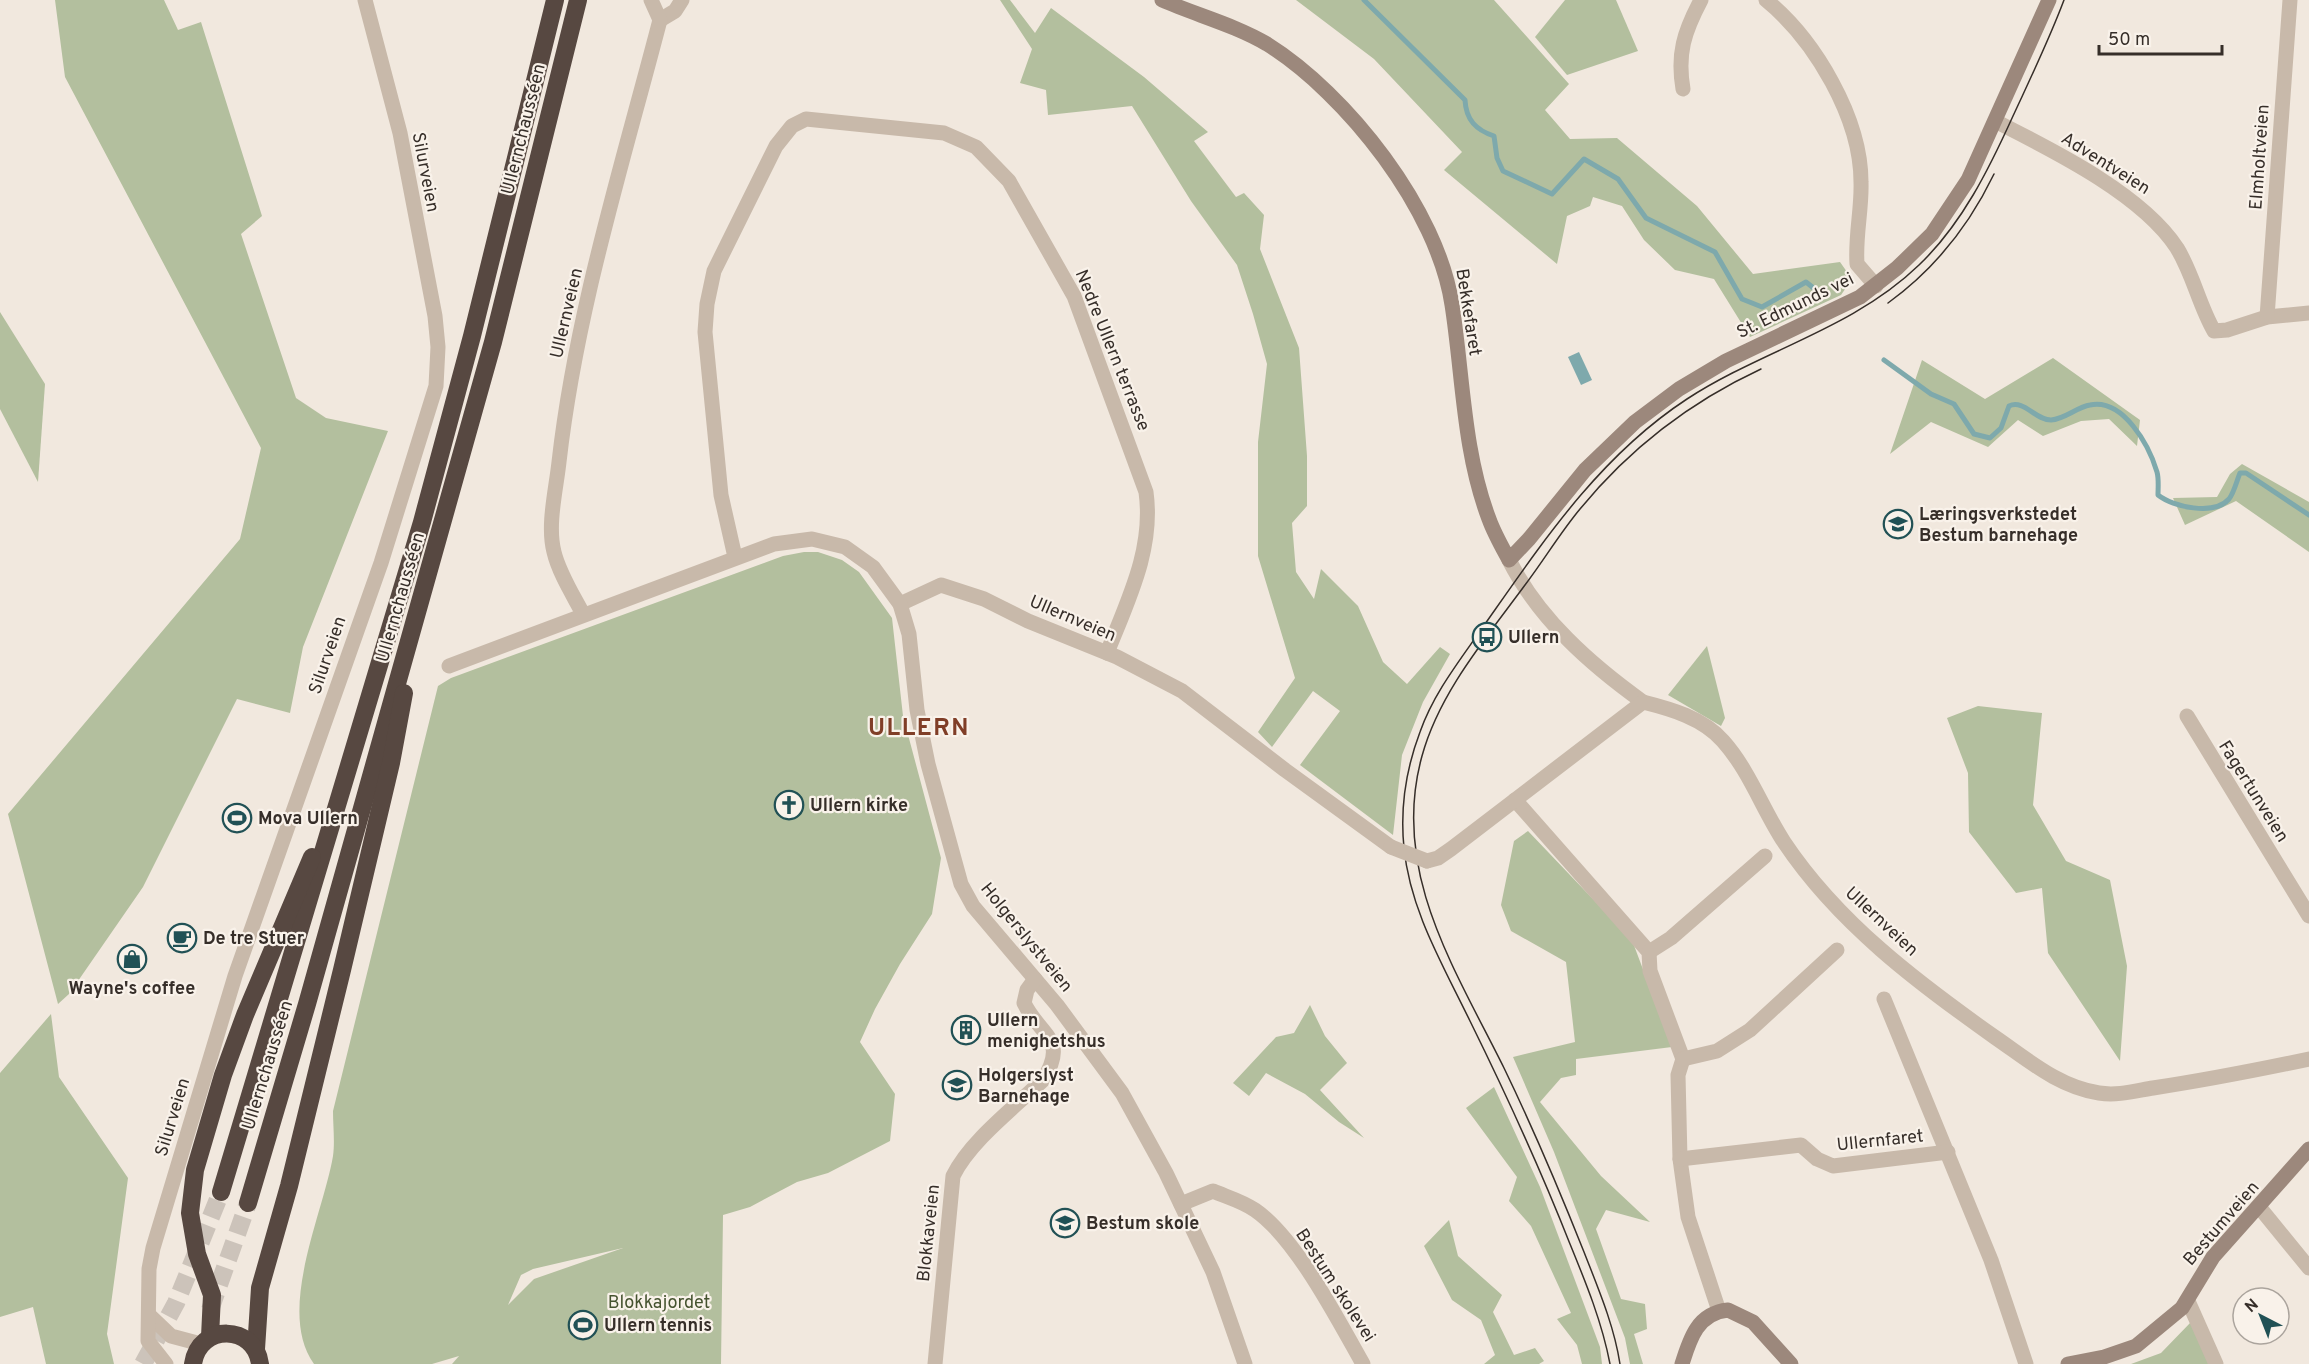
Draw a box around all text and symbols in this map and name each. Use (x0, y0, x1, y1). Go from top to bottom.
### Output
scale bar (2099, 18, 2222, 56)
text: 50 m (2108, 29, 2150, 52)
street label: Ullernchausséen (497, 61, 552, 197)
street label: Elmholtveien (2245, 104, 2276, 211)
street label: Adventveien (2056, 128, 2154, 201)
street label: Silurveien (406, 130, 444, 214)
street label: Ullernveien (546, 266, 589, 361)
street label: Nedre Ullern terrasse (1069, 266, 1155, 435)
street label: Bekkefaret (1449, 267, 1486, 358)
street label: St. Edmunds vei (1733, 268, 1858, 345)
place label: Læringsverkstedet Bestum barnehage (1919, 504, 2078, 548)
school or university icon: Læringsverkstedet Bestum barnehage (1882, 508, 1914, 540)
street label: Ullernchausséen (372, 530, 431, 665)
street label: Ullernveien (1026, 591, 1119, 648)
street label: Silurveien (304, 614, 352, 697)
bus stop icon: Ullern (1471, 621, 1503, 653)
place label: Ullern (1508, 627, 1559, 650)
district label: ULLERN (868, 714, 970, 744)
street label: Fagertunveien (2212, 737, 2293, 847)
church icon: Ullern kirke (773, 789, 805, 821)
place label: Ullern kirke (810, 795, 908, 818)
sports icon: Mova Ullern (221, 802, 253, 834)
place label: Mova Ullern (258, 808, 358, 831)
street label: Holgerslystveien (975, 878, 1077, 997)
street label: Ullernveien (1839, 882, 1922, 962)
cafe icon: De tre Stuer (166, 922, 198, 954)
place label: De tre Stuer (203, 928, 305, 951)
shop icon: Wayne's coffee (116, 943, 148, 975)
place label: Wayne's coffee (69, 978, 195, 1001)
street label: Ullernchausséen (238, 998, 299, 1133)
place label: Ullern menighetshus (987, 1010, 1106, 1054)
building icon: Ullern menighetshus (950, 1014, 982, 1046)
place label: Holgerslyst Barnehage (978, 1065, 1074, 1109)
school or university icon: Holgerslyst Barnehage (941, 1069, 973, 1101)
street label: Silurveien (151, 1075, 196, 1159)
street label: Ullernfaret (1836, 1125, 1925, 1157)
street label: Bestumveien (2179, 1177, 2265, 1271)
street label: Blokkaveien (913, 1183, 946, 1283)
school or university icon: Bestum skole (1049, 1207, 1081, 1239)
place label: Bestum skole (1086, 1213, 1199, 1236)
street label: Bestum skolevei (1289, 1225, 1380, 1347)
north arrow (2231, 1286, 2291, 1346)
park label: Blokkajordet (608, 1292, 710, 1315)
text: N (2241, 1295, 2263, 1318)
sports icon: Ullern tennis (567, 1309, 599, 1341)
place label: Ullern tennis (604, 1315, 712, 1338)

